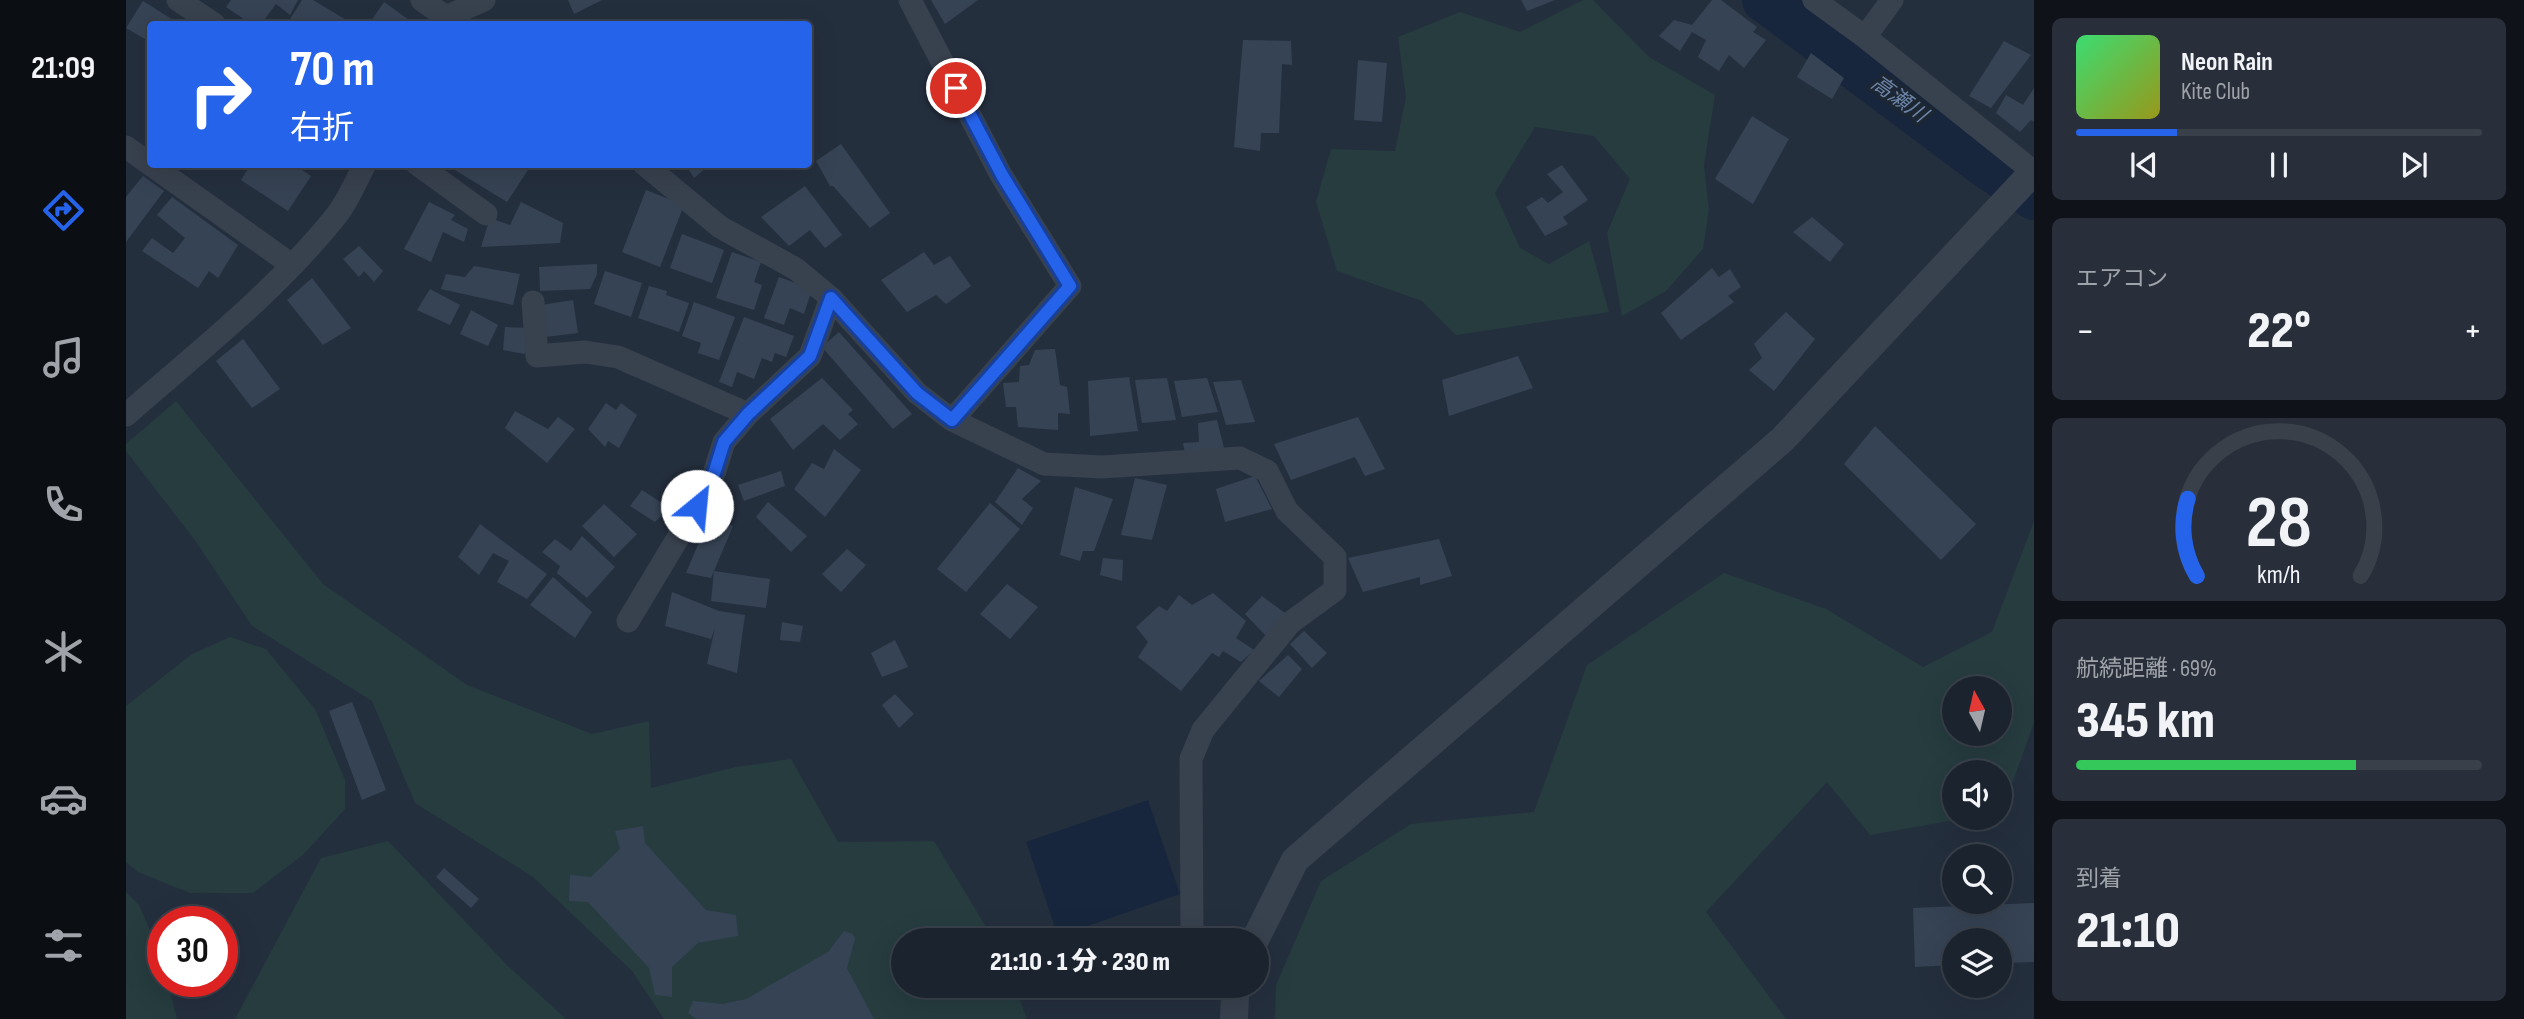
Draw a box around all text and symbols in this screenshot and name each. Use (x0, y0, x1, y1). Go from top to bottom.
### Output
text: 70 m (290, 41, 375, 100)
text: Neon Rain (2181, 47, 2273, 78)
text: 21:09 (31, 49, 95, 88)
icon: right (175, 49, 266, 140)
pin (926, 58, 986, 118)
icon: arrive (937, 69, 975, 107)
water label: 高瀬川 (1866, 70, 1933, 129)
text: Kite Club (2181, 78, 2250, 106)
text: 右折 (290, 109, 354, 148)
icon: previous (2125, 146, 2163, 184)
icon: pause (2260, 146, 2298, 184)
icon: next (2395, 146, 2433, 184)
icon: directions (39, 186, 88, 235)
text: エアコン (2076, 265, 2168, 293)
text: 22° (2247, 300, 2311, 363)
text: − (2076, 309, 2095, 354)
text: + (2463, 309, 2482, 354)
icon: music (39, 333, 88, 382)
position arrow (660, 469, 734, 543)
icon: phone (39, 480, 88, 529)
text: 28 (2246, 480, 2312, 568)
text: km/h (2257, 559, 2301, 590)
icon: climate (39, 627, 88, 676)
text: 航続距離 · 69% (2076, 655, 2217, 683)
north arrow (1942, 676, 2012, 746)
map controls (1942, 676, 2012, 998)
text: 345 km (2076, 690, 2215, 753)
button: sound (1942, 760, 2012, 830)
icon: car (39, 774, 88, 823)
button: search (1942, 844, 2012, 914)
text: 到着 (2076, 865, 2122, 893)
text: 21:10 (2076, 900, 2180, 963)
speed limit sign: 30 (147, 906, 238, 997)
icon: filters (39, 921, 88, 970)
button: layers (1942, 928, 2012, 998)
text: 21:10 · 1 分 · 230 m (990, 947, 1170, 978)

